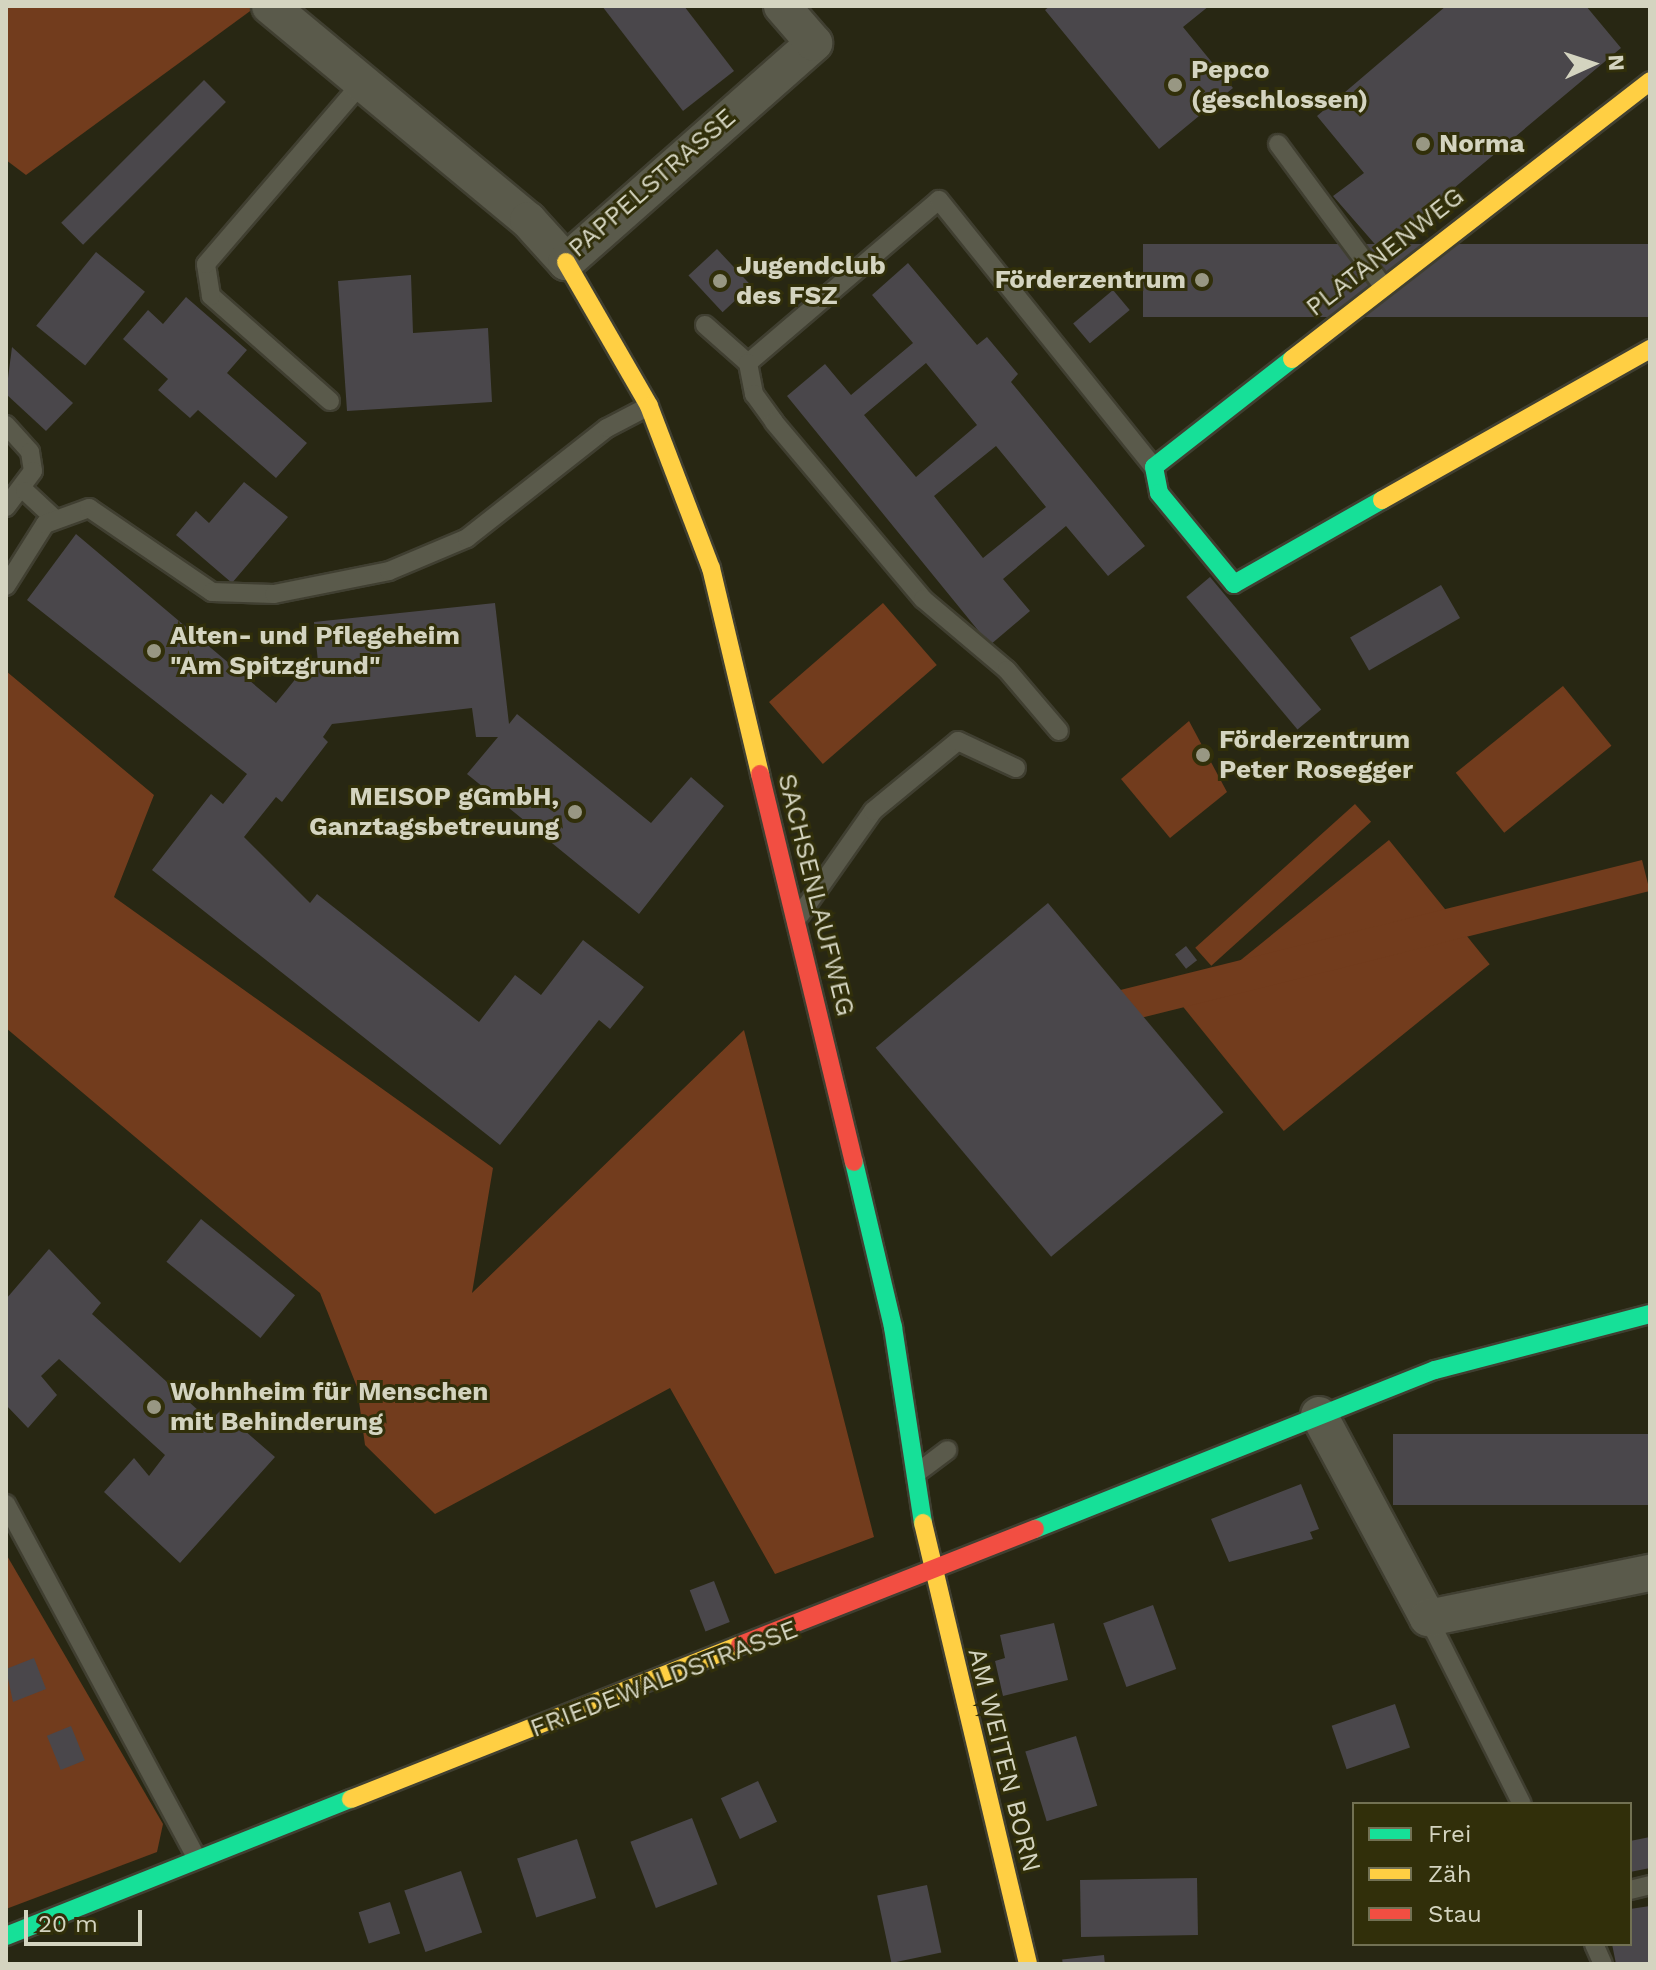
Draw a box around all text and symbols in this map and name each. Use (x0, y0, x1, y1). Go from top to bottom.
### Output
north arrow (1552, 24, 1632, 104)
place label: Pepco (geschlossen) (1191, 54, 1368, 116)
text: N (1604, 54, 1629, 72)
marker: Pepco (geschlossen) (1166, 76, 1184, 94)
street label: PAPPELSTRASSE (562, 102, 742, 264)
place label: Norma (1439, 128, 1524, 160)
marker: Norma (1414, 135, 1432, 153)
street label: PLATANENWEG (1300, 181, 1470, 323)
place label: Jugendclub des FSZ (736, 250, 886, 312)
place label: Förderzentrum (995, 264, 1186, 296)
marker: Förderzentrum (1193, 271, 1211, 289)
marker: Jugendclub des FSZ (711, 272, 729, 290)
place label: Alten- und Pflegeheim "Am Spitzgrund" (170, 620, 460, 682)
marker: Alten- und Pflegeheim "Am Spitzgrund" (145, 642, 163, 660)
place label: Förderzentrum Peter Rosegger (1219, 724, 1414, 786)
marker: Förderzentrum Peter Rosegger (1194, 746, 1212, 764)
street label: SACHSENLAUFWEG (771, 771, 861, 1019)
place label: MEISOP gGmbH, Ganztagsbetreuung (309, 781, 559, 842)
marker: MEISOP gGmbH, Ganztagsbetreuung (566, 803, 584, 821)
place label: Wohnheim für Menschen mit Behinderung (170, 1376, 489, 1438)
marker: Wohnheim für Menschen mit Behinderung (145, 1398, 163, 1416)
street label: FRIEDEWALDSTRASSE (526, 1614, 802, 1744)
street label: AM WEITEN BORN (961, 1644, 1047, 1876)
legend (1352, 1802, 1632, 1946)
text: Frei (1428, 1820, 1471, 1848)
text: Zäh (1428, 1860, 1472, 1888)
scale bar (28, 1894, 146, 1944)
text: Stau (1428, 1900, 1482, 1928)
text: 20 m (38, 1910, 98, 1938)

